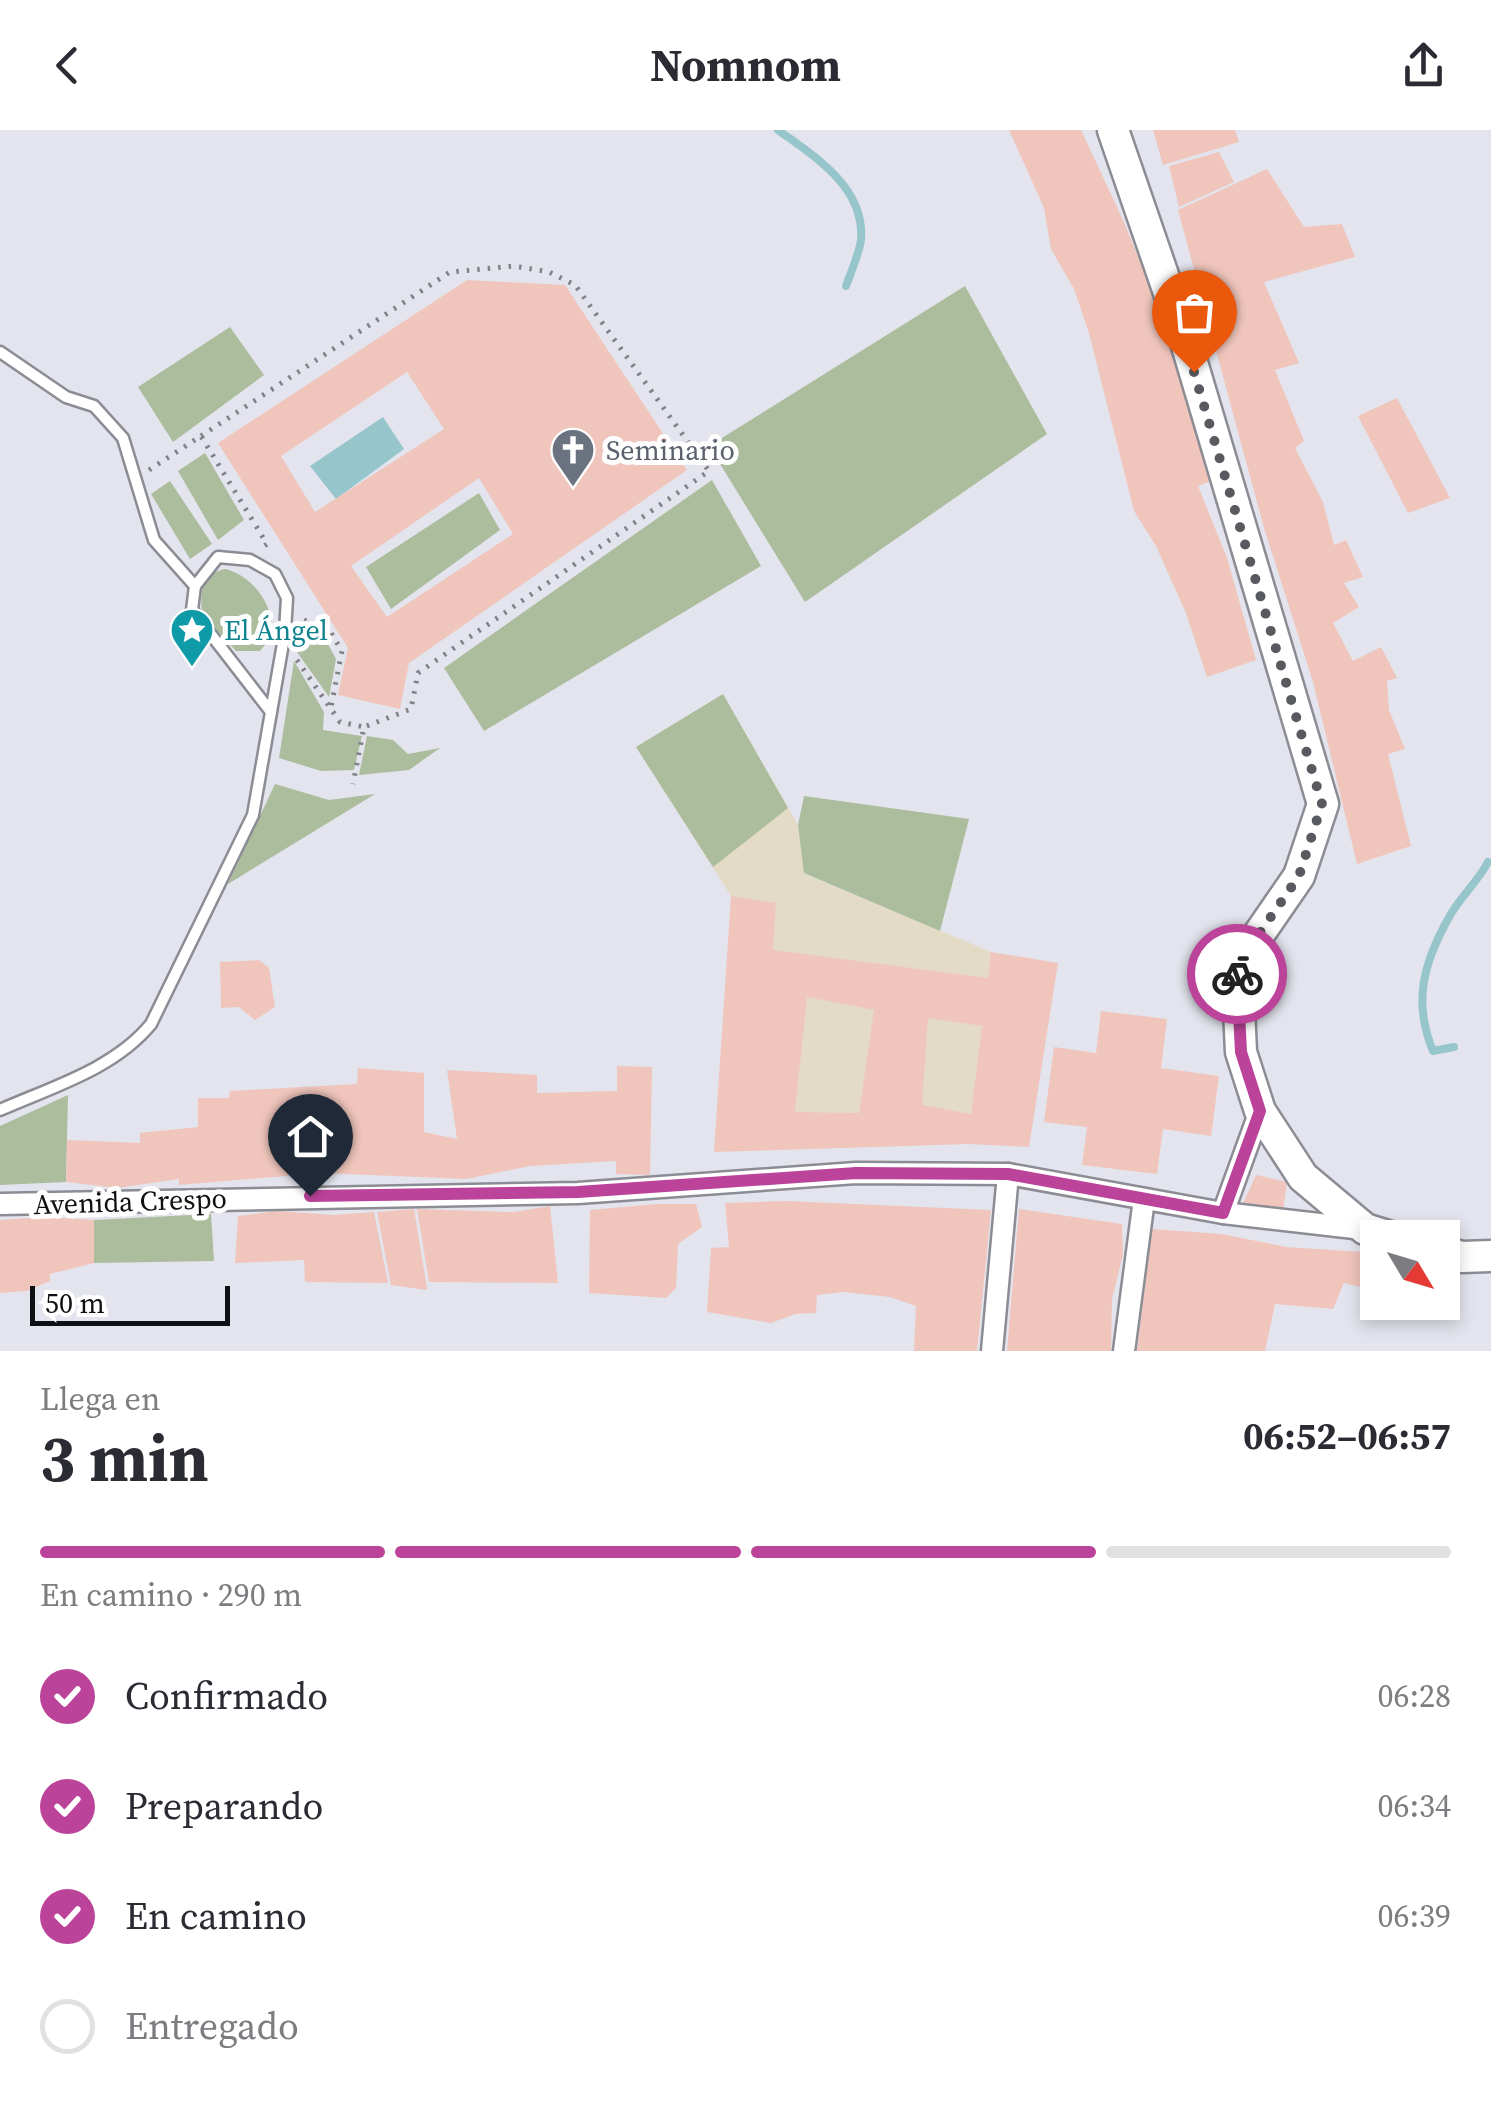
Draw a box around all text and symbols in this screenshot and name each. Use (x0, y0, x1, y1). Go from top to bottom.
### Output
text: Nomnom (650, 34, 841, 96)
icon: back (40, 38, 95, 93)
icon: share (1396, 38, 1451, 93)
pin (1152, 270, 1237, 373)
icon: bag (1167, 285, 1222, 340)
church icon: Seminario (550, 427, 596, 488)
place label: Seminario (606, 431, 735, 469)
place icon: El Ángel (169, 607, 215, 668)
place label: El Ángel (224, 611, 328, 649)
courier (1187, 924, 1287, 1024)
icon: bike (1210, 947, 1265, 1002)
pin (268, 1094, 353, 1197)
icon: home (283, 1109, 338, 1164)
street label: Avenida Crespo (33, 1179, 227, 1223)
north arrow (1360, 1220, 1460, 1320)
map controls (1360, 1220, 1460, 1320)
scale bar (30, 1281, 230, 1326)
text: 50 m (45, 1284, 105, 1322)
text: Llega en (40, 1377, 160, 1421)
text: 06:52–06:57 (1243, 1410, 1451, 1462)
text: 3 min (40, 1414, 209, 1503)
text: En camino · 290 m (40, 1573, 302, 1617)
icon: check (40, 1669, 95, 1724)
text: Confirmado (125, 1670, 328, 1722)
text: 06:28 (1377, 1674, 1451, 1718)
icon: check (40, 1779, 95, 1834)
text: Preparando (125, 1780, 323, 1832)
text: 06:34 (1377, 1784, 1451, 1828)
icon: check (40, 1889, 95, 1944)
text: En camino (125, 1890, 307, 1942)
text: 06:39 (1377, 1894, 1451, 1938)
text: Entregado (125, 2000, 299, 2052)

